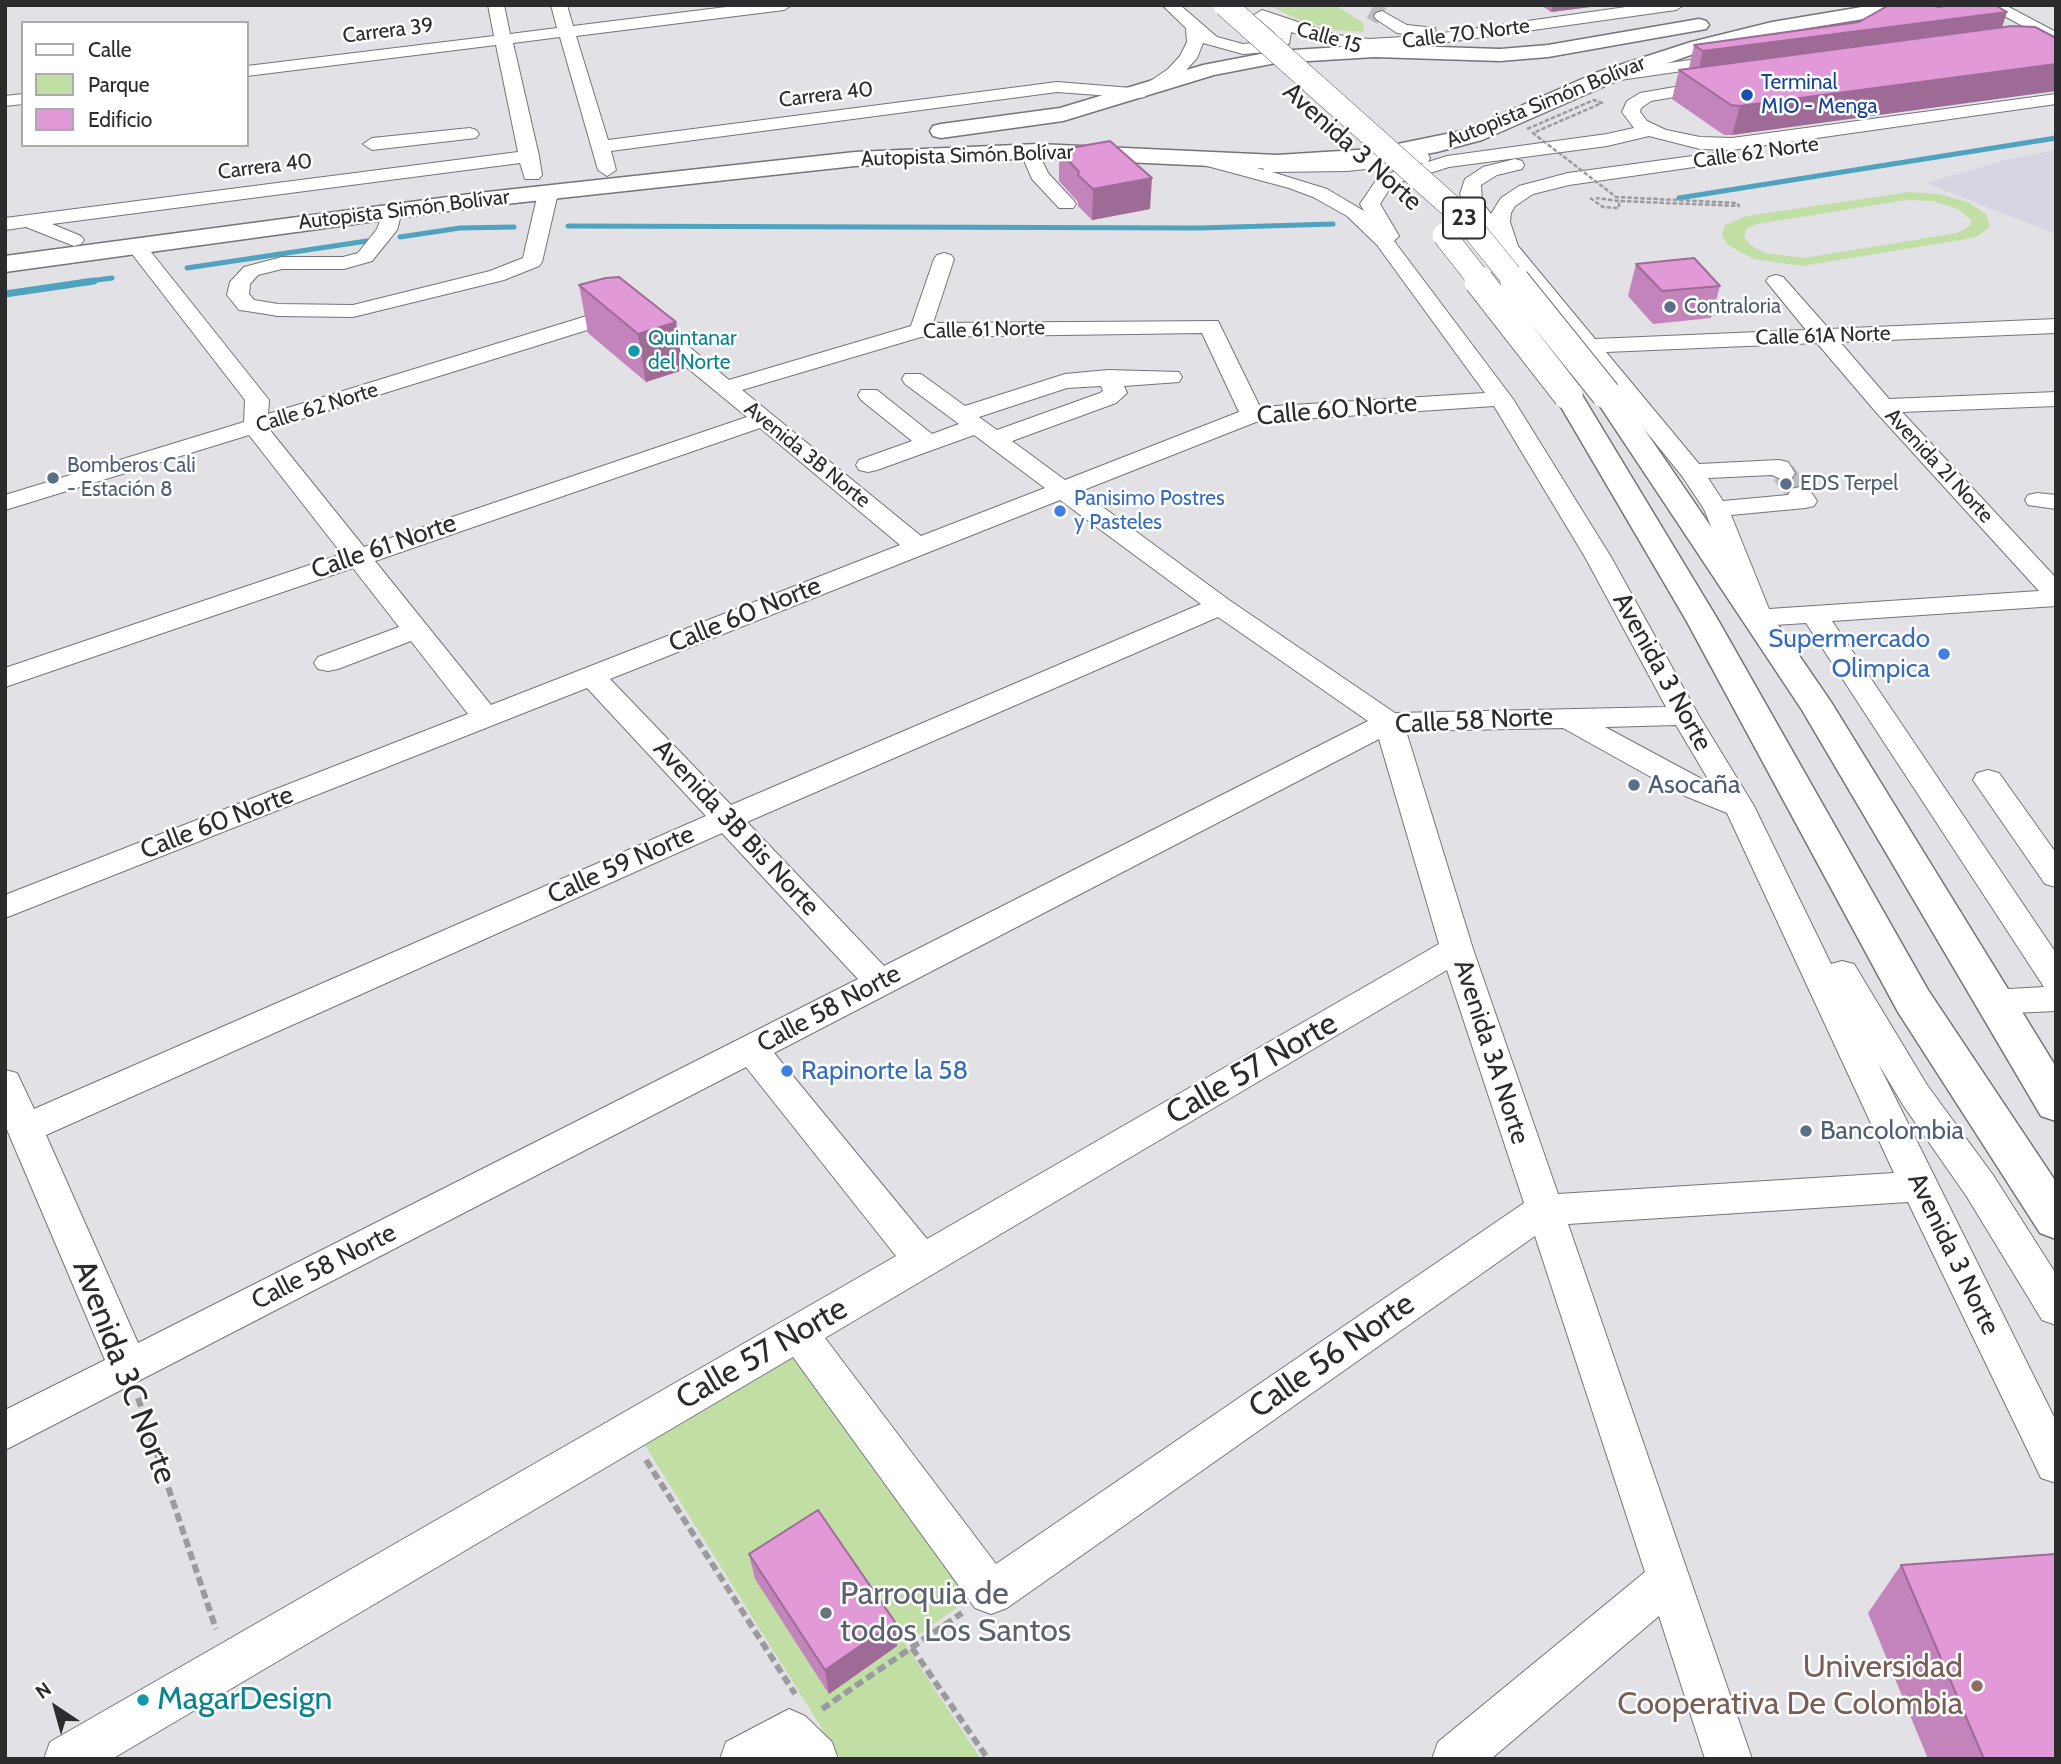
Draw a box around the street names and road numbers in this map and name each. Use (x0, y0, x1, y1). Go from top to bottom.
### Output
street label: Carrera 39 (341, 13, 435, 49)
street label: Calle 70 Norte (1401, 14, 1531, 54)
street label: Calle 15 (1294, 17, 1364, 59)
street label: Autopista Simón Bolívar (1443, 51, 1649, 153)
street label: Avenida 3 Norte (1276, 76, 1428, 218)
street label: Carrera 40 (777, 77, 875, 113)
street label: Calle 62 Norte (1692, 132, 1820, 174)
street label: Autopista Simón Bolívar (860, 140, 1074, 172)
street label: Carrera 40 (216, 149, 314, 185)
street label: Autopista Simón Bolívar (297, 185, 511, 235)
road number: 23 (1443, 198, 1485, 238)
street label: Calle 61 Norte (923, 315, 1045, 345)
street label: Calle 61A Norte (1755, 321, 1891, 351)
street label: Calle 62 Norte (253, 377, 381, 439)
street label: Calle 60 Norte (1255, 387, 1419, 433)
street label: Avenida 3B Norte (739, 397, 875, 513)
street label: Avenida 2I Norte (1880, 404, 1998, 528)
street label: Calle 61 Norte (307, 508, 461, 586)
street label: Calle 60 Norte (665, 570, 825, 660)
street label: Avenida 3 Norte (1606, 587, 1718, 757)
street label: Calle 58 Norte (1394, 701, 1554, 741)
street label: Avenida 3B Bis Norte (646, 734, 826, 922)
street label: Calle 60 Norte (136, 780, 298, 866)
street label: Calle 59 Norte (543, 819, 699, 911)
street label: Avenida 3A Norte (1446, 956, 1536, 1148)
street label: Calle 58 Norte (752, 958, 906, 1060)
street label: Calle 57 Norte (1160, 1005, 1344, 1133)
street label: Avenida 3 Norte (1900, 1168, 2006, 1340)
street label: Calle 58 Norte (247, 1217, 401, 1317)
street label: Avenida 3C Norte (64, 1255, 184, 1489)
street label: Calle 56 Norte (1242, 1285, 1422, 1427)
street label: Calle 57 Norte (670, 1290, 854, 1418)

